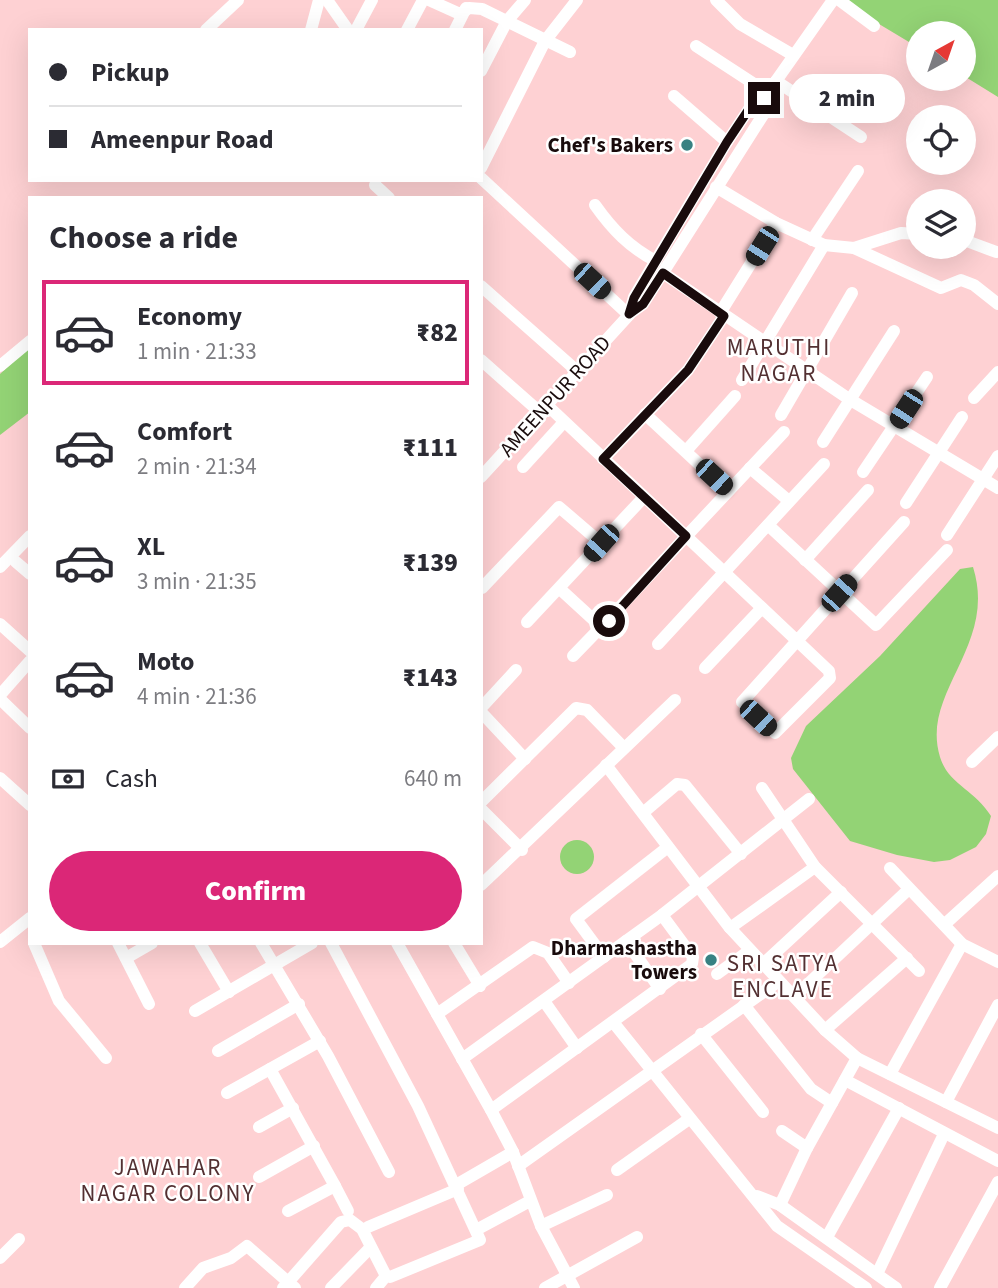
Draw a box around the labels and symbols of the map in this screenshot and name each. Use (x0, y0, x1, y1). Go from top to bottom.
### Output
north arrow (906, 21, 976, 91)
callout: 2 min (788, 74, 904, 122)
route end (748, 82, 780, 114)
place label: Chef's Bakers (548, 130, 673, 160)
marker: Chef's Bakers (679, 137, 695, 153)
car (742, 223, 783, 269)
car (570, 259, 615, 303)
street label: AMEENPUR ROAD (492, 329, 618, 463)
district label: MARUTHI NAGAR (727, 331, 831, 390)
car (886, 386, 927, 432)
car (692, 455, 737, 499)
car (580, 520, 623, 566)
car (818, 570, 861, 616)
route start (593, 605, 625, 637)
car (736, 696, 781, 740)
place label: Dharmashastha Towers (551, 933, 697, 987)
district label: SRI SATYA ENCLAVE (727, 947, 839, 1006)
marker: Dharmashastha Towers (703, 952, 719, 968)
district label: JAWAHAR NAGAR COLONY (81, 1151, 255, 1210)

